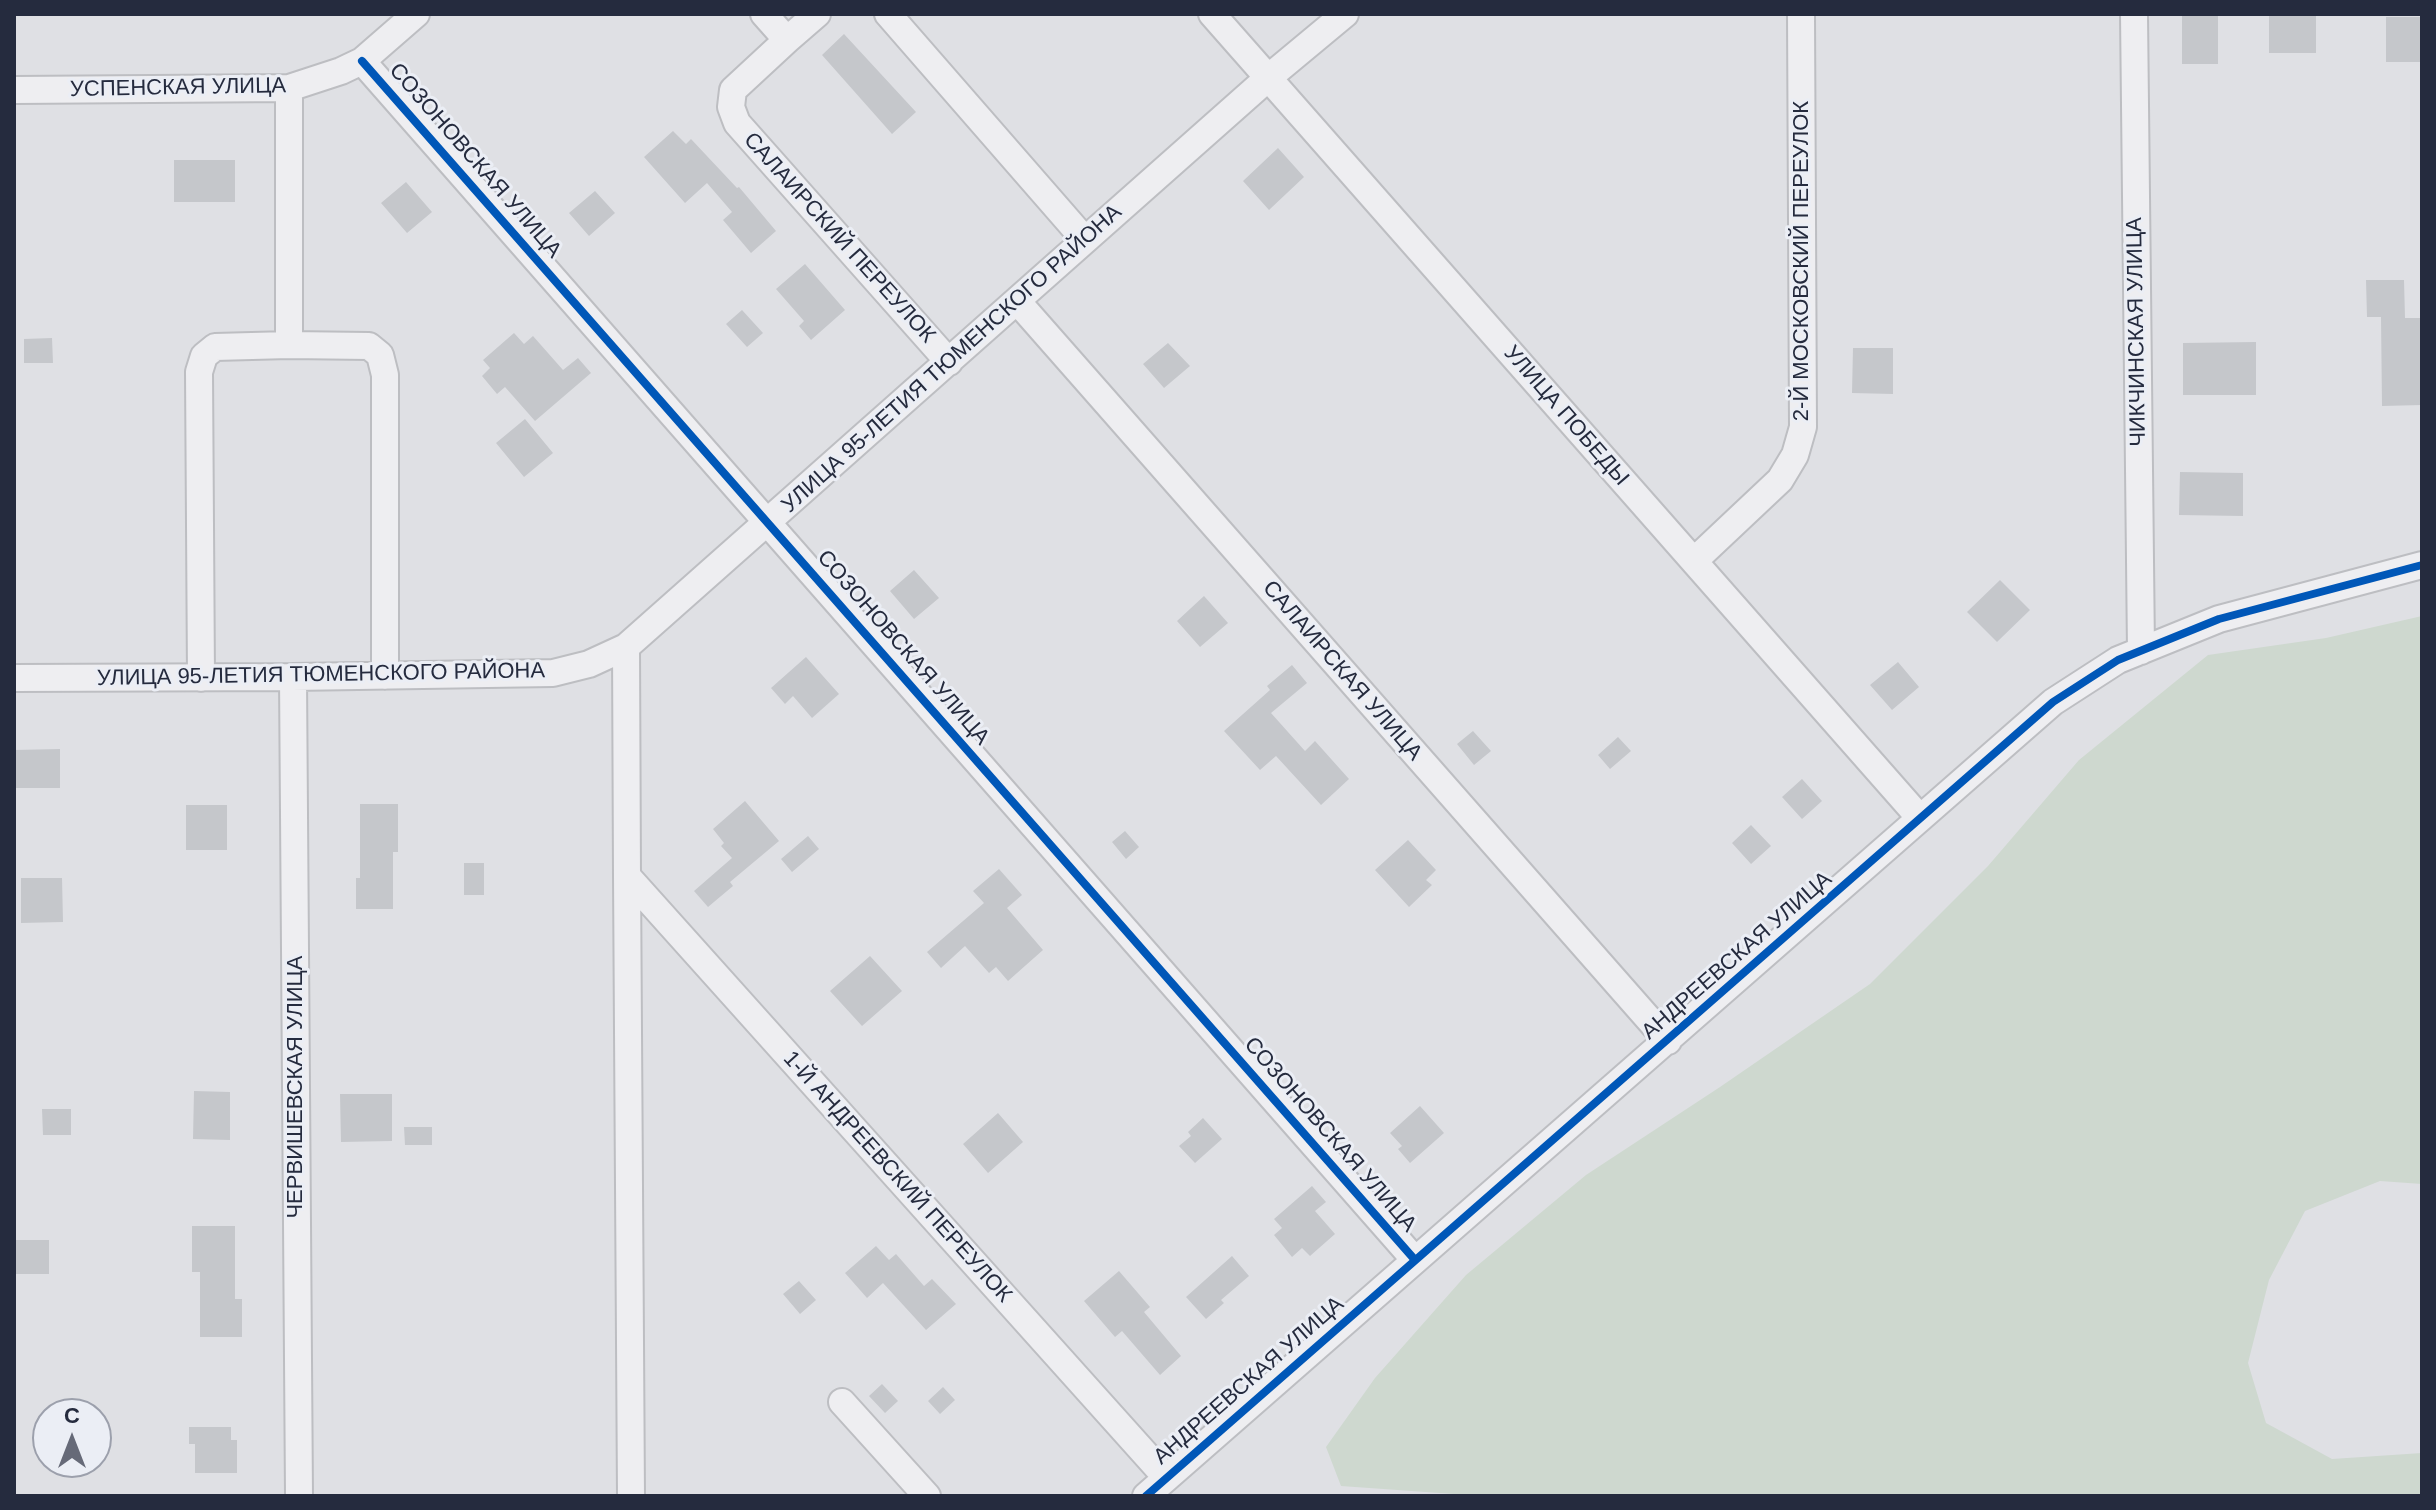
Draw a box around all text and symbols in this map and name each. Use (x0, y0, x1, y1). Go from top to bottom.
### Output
street label: СОЗОНОВСКАЯ УЛИЦА (383, 58, 567, 264)
street label: УСПЕНСКАЯ УЛИЦА (70, 73, 286, 103)
street label: 2-Й МОСКОВСКИЙ ПЕРЕУЛОК (1789, 101, 1815, 421)
street label: САЛАИРСКИЙ ПЕРЕУЛОК (738, 127, 940, 349)
street label: УЛИЦА 95-ЛЕТИЯ ТЮМЕНСКОГО РАЙОНА (777, 199, 1127, 519)
street label: ЧИКЧИНСКАЯ УЛИЦА (2122, 217, 2152, 447)
street label: УЛИЦА ПОБЕДЫ (1498, 341, 1634, 491)
street label: СОЗОНОВСКАЯ УЛИЦА (811, 545, 995, 751)
street label: САЛАИРСКАЯ УЛИЦА (1257, 576, 1427, 766)
street label: УЛИЦА 95-ЛЕТИЯ ТЮМЕНСКОГО РАЙОНА (97, 658, 545, 692)
street label: АНДРЕЕВСКАЯ УЛИЦА (1637, 866, 1837, 1046)
street label: ЧЕРВИШЕВСКАЯ УЛИЦА (283, 955, 309, 1219)
street label: СОЗОНОВСКАЯ УЛИЦА (1238, 1032, 1422, 1238)
street label: 1-Й АНДРЕЕВСКИЙ ПЕРЕУЛОК (777, 1046, 1017, 1308)
street label: АНДРЕЕВСКАЯ УЛИЦА (1149, 1291, 1349, 1471)
north arrow (32, 1398, 112, 1478)
text: С (64, 1403, 80, 1428)

